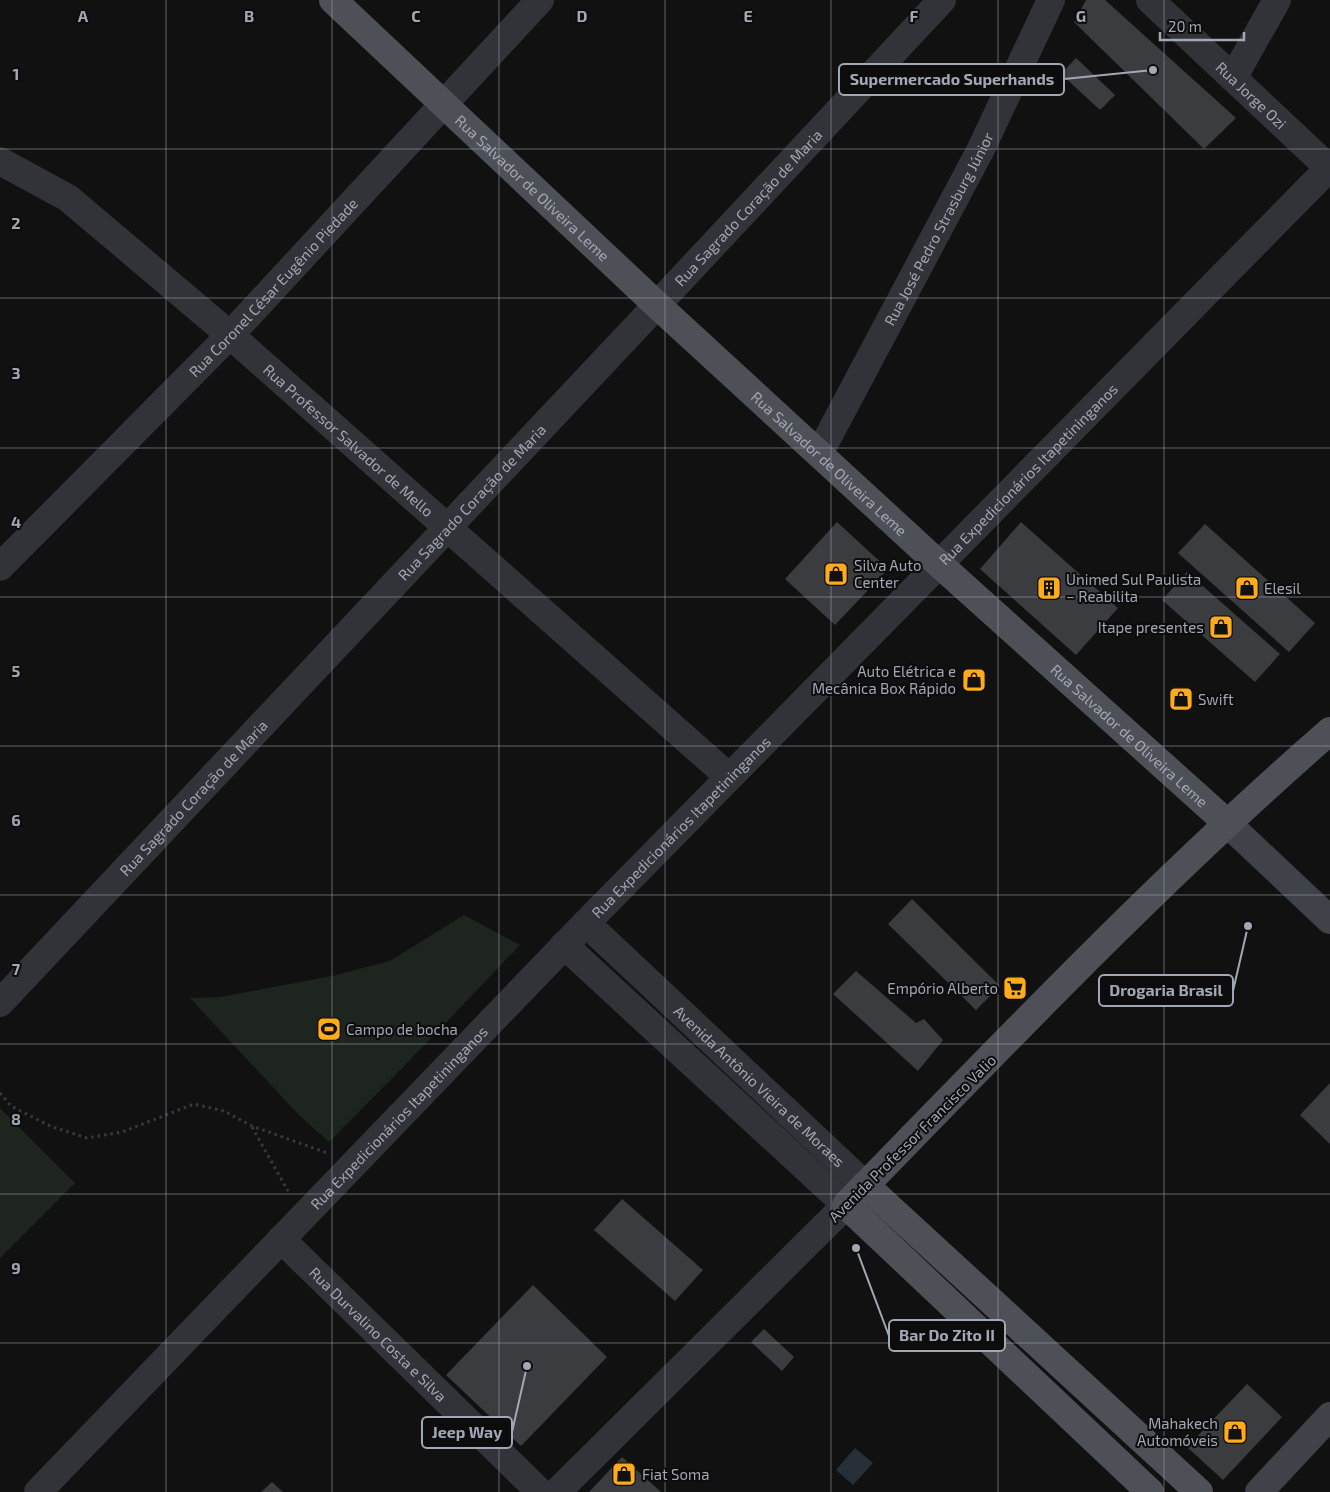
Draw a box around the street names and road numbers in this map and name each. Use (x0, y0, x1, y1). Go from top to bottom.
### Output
street label: Rua Jorge Ozi (1212, 58, 1290, 132)
street label: Rua Salvador de Oliveira Leme (452, 111, 613, 265)
street label: Rua Sagrado Coração de Maria (671, 126, 826, 289)
street label: Rua José Pedro Strasburg Júnior (880, 129, 997, 328)
street label: Rua Coronel César Eugênio Piedade (185, 194, 361, 380)
street label: Rua Professor Salvador de Mello (260, 360, 437, 520)
street label: Rua Expedicionários Itapetininganos (935, 379, 1121, 568)
street label: Rua Salvador de Oliveira Leme (748, 387, 911, 539)
street label: Rua Sagrado Coração de Maria (394, 420, 549, 584)
street label: Rua Salvador de Oliveira Leme (1047, 660, 1212, 811)
street label: Rua Sagrado Coração de Maria (116, 716, 271, 879)
street label: Rua Expedicionários Itapetininganos (588, 732, 774, 921)
street label: Avenida Antônio Vieira de Moraes (670, 1001, 849, 1170)
street label: Rua Expedicionários Itapetininganos (306, 1022, 491, 1213)
street label: Avenida Professor Francisco Valio (825, 1051, 999, 1225)
street label: Rua Durvalino Costa e Silva (306, 1263, 451, 1405)

